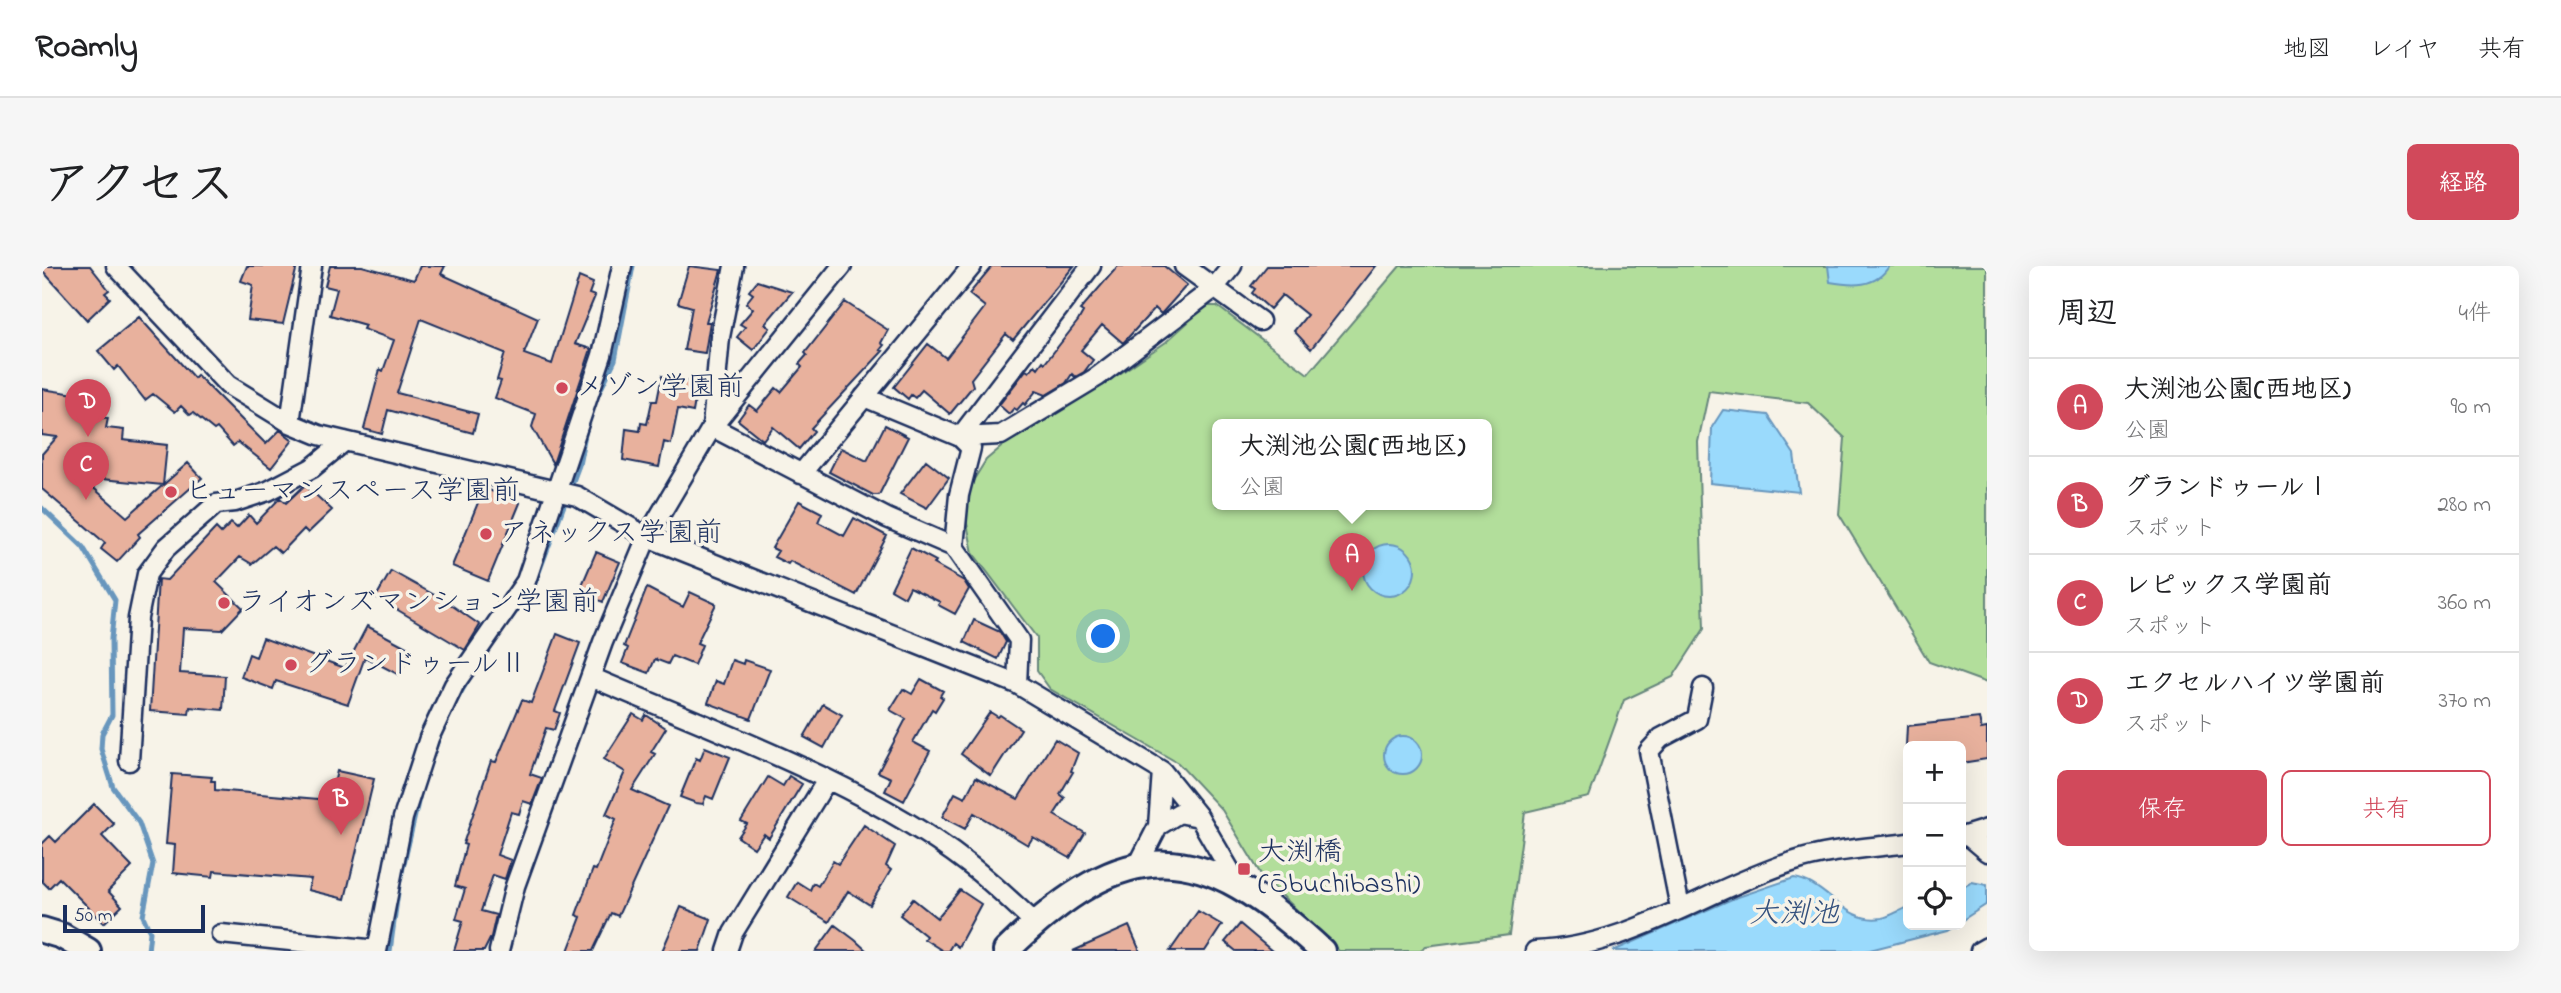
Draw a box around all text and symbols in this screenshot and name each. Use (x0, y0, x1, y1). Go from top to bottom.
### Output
text: Roamly (35, 24, 138, 72)
text: 地図 (2283, 33, 2331, 68)
text: レイヤ (2369, 33, 2440, 68)
text: 共有 (2478, 33, 2526, 68)
button: 経路 (2407, 144, 2519, 220)
text: アクセス (42, 151, 235, 223)
text: 周辺 (2057, 293, 2117, 337)
text: 4件 (2459, 298, 2491, 331)
place label: メゾン学園前 (576, 368, 744, 409)
text: 大渕池公園(西地区) (2124, 372, 2351, 410)
pin: D (65, 379, 111, 437)
marker: メゾン学園前 (554, 380, 570, 396)
text: A (2073, 391, 2087, 424)
text: 90 m (2451, 391, 2491, 424)
text: 公園 (2124, 415, 2170, 448)
popup (1212, 419, 1492, 510)
text: 大渕池公園(西地区) (1239, 429, 1465, 467)
pin: C (63, 442, 109, 500)
text: グランドゥールⅠ (2124, 470, 2331, 508)
place label: ヒューマンスペース学園前 (185, 472, 520, 513)
text: 公園 (1239, 472, 1285, 505)
marker: ヒューマンスペース学園前 (163, 484, 179, 500)
text: B (2072, 489, 2088, 522)
text: 280 m (2437, 489, 2491, 522)
text: スポット (2124, 513, 2216, 546)
place label: アネックス学園前 (500, 514, 722, 555)
marker: アネックス学園前 (478, 526, 494, 542)
pin: A (1329, 533, 1375, 591)
text: レピックス学園前 (2124, 568, 2332, 606)
place label: ライオンズマンション学園前 (238, 583, 599, 624)
text: C (2074, 587, 2086, 620)
text: 360 m (2438, 587, 2491, 620)
marker: ライオンズマンション学園前 (216, 595, 232, 611)
text: スポット (2124, 611, 2216, 644)
your location (1086, 619, 1120, 653)
place label: グランドゥールⅡ (305, 645, 527, 686)
marker: グランドゥールⅡ (283, 657, 299, 673)
text: エクセルハイツ学園前 (2124, 666, 2385, 704)
text: D (2072, 685, 2088, 718)
text: 370 m (2438, 685, 2491, 718)
text: スポット (2124, 709, 2216, 742)
map controls (1903, 741, 1966, 930)
button: + (1903, 741, 1966, 804)
button: 保存 (2057, 770, 2267, 846)
button: 共有 (2281, 770, 2491, 846)
pin: B (318, 777, 364, 835)
button: − (1903, 804, 1966, 867)
place label: 大渕橋 (Ōbuchibashi) (1258, 833, 1420, 906)
marker: 大渕橋 (Ōbuchibashi) (1236, 861, 1252, 877)
button: locate (1903, 867, 1966, 930)
water label: 大渕池 (1749, 893, 1840, 937)
scale bar (63, 902, 205, 934)
text: 50 m (74, 903, 113, 930)

